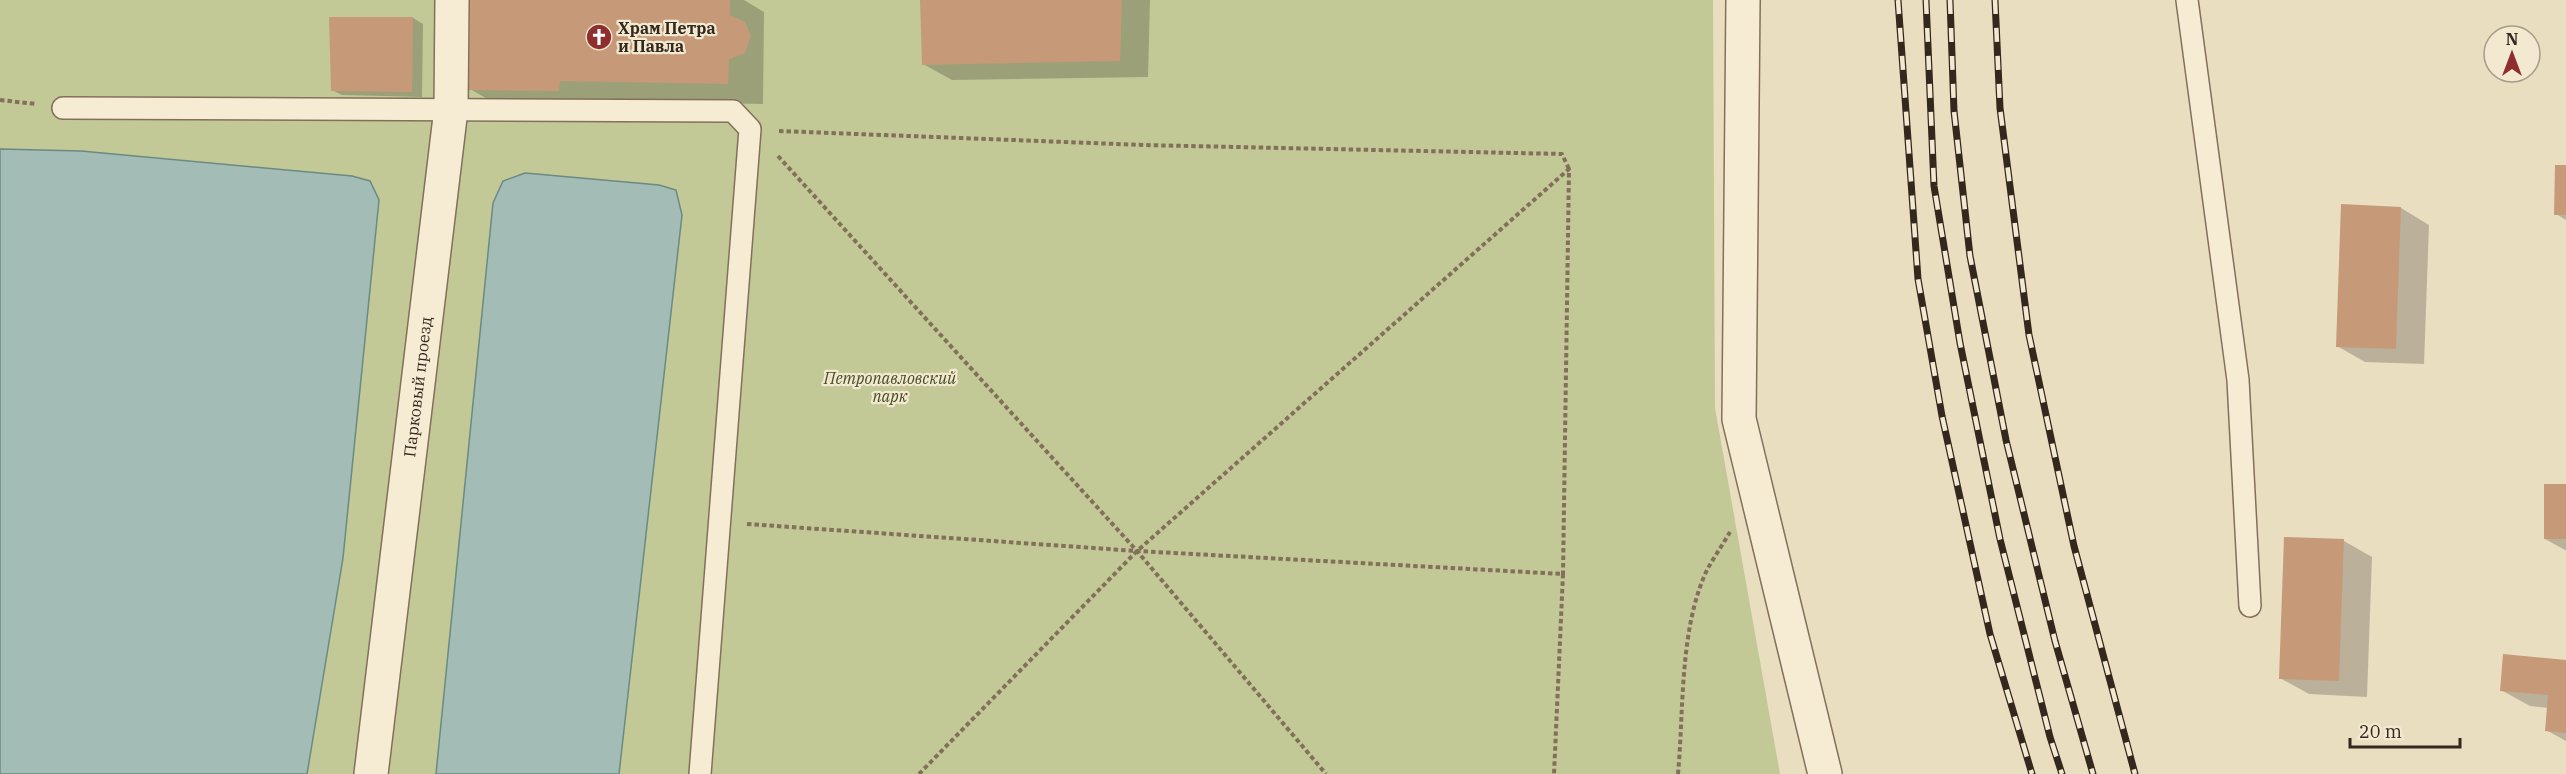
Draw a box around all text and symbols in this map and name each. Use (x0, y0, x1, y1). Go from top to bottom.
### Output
place label: Храм Петра и Павла (618, 18, 716, 56)
church icon: Храм Петра и Павла (584, 22, 614, 52)
north arrow (2482, 24, 2542, 84)
text: N (2506, 29, 2518, 49)
street label: Парковый проезд (399, 315, 436, 458)
park label: Петропавловский парк (823, 368, 956, 406)
scale bar (2350, 711, 2460, 749)
text: 20 m (2359, 720, 2402, 743)

